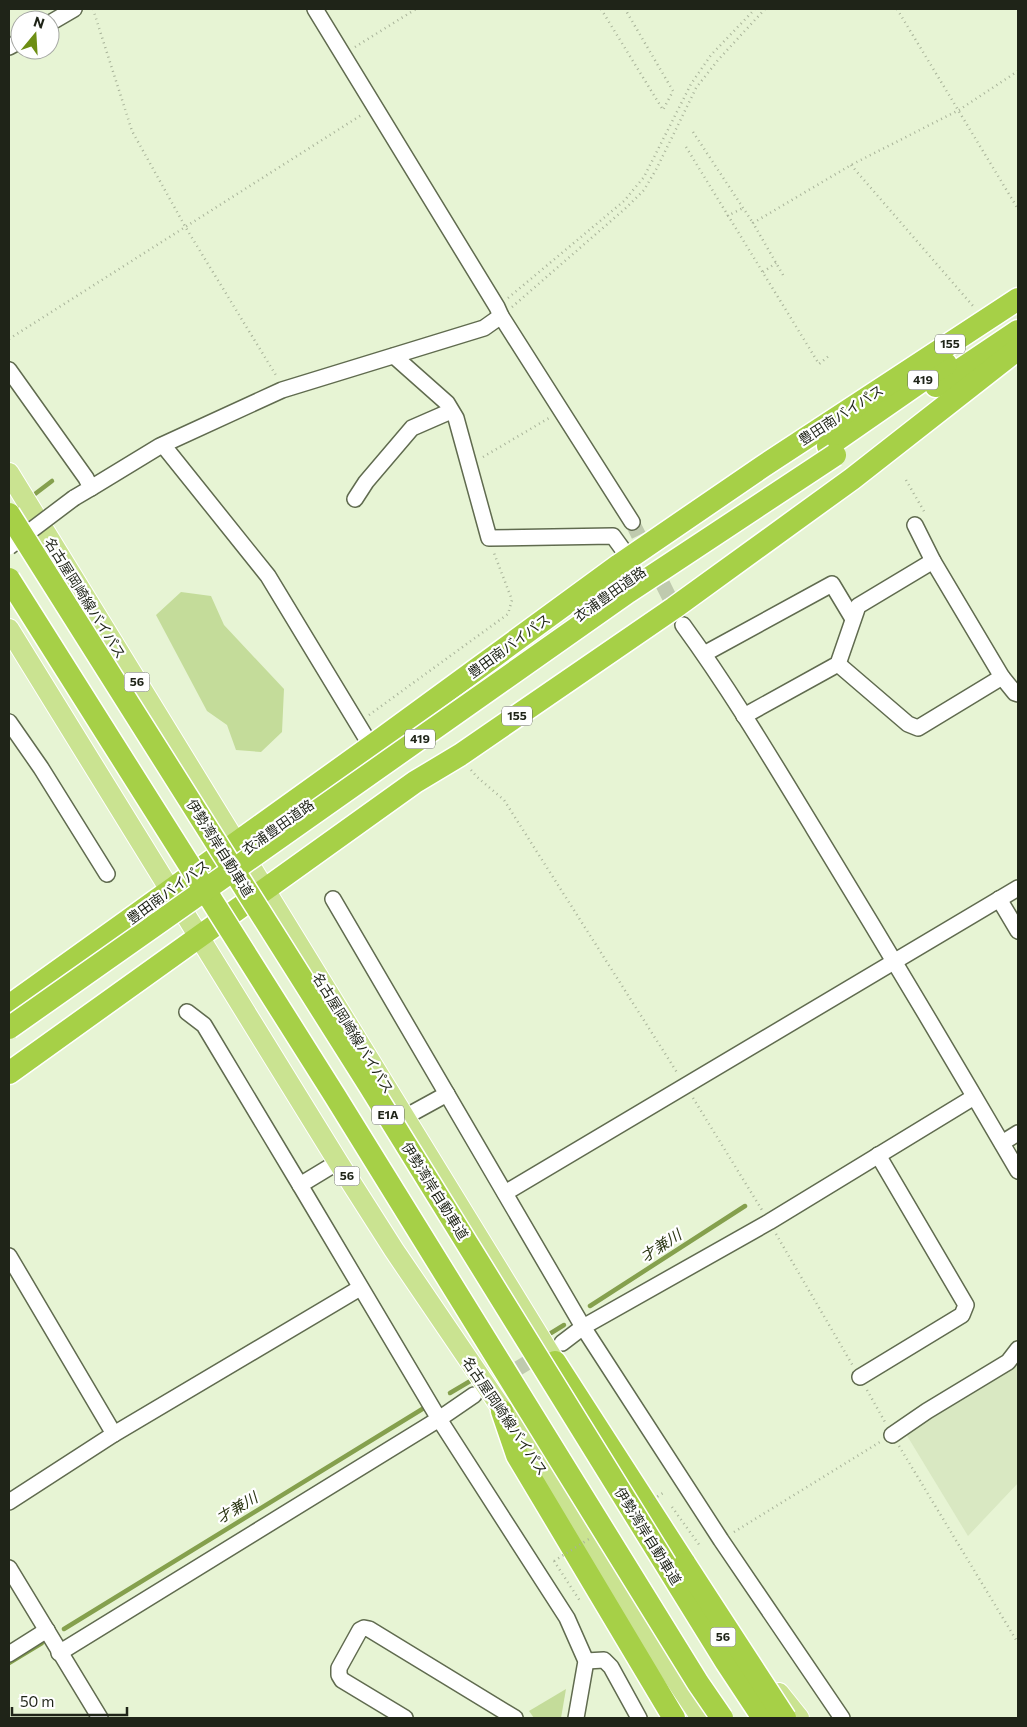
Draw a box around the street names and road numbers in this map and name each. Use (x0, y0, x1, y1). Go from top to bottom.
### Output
road number: 155 (935, 334, 965, 354)
road number: 419 (908, 370, 938, 390)
street label: 豊田南バイパス (795, 381, 886, 448)
street label: 名古屋岡崎線バイパス (41, 534, 130, 661)
street label: 衣浦豊田道路 (570, 563, 649, 625)
street label: 豊田南バイパス (464, 610, 553, 681)
road number: 56 (124, 672, 150, 692)
road number: 155 (502, 706, 532, 726)
road number: 419 (405, 730, 435, 749)
street label: 伊勢湾岸自動車道 (184, 796, 257, 900)
street label: 衣浦豊田道路 (238, 796, 317, 858)
street label: 豊田南バイパス (123, 856, 212, 927)
street label: 名古屋岡崎線バイパス (309, 969, 398, 1096)
road number: E1A (372, 1106, 404, 1124)
street label: 伊勢湾岸自動車道 (399, 1139, 472, 1243)
road number: 56 (334, 1166, 360, 1186)
street label: 名古屋岡崎線バイパス (459, 1353, 552, 1478)
street label: 伊勢湾岸自動車道 (612, 1484, 685, 1588)
road number: 56 (710, 1628, 736, 1646)

